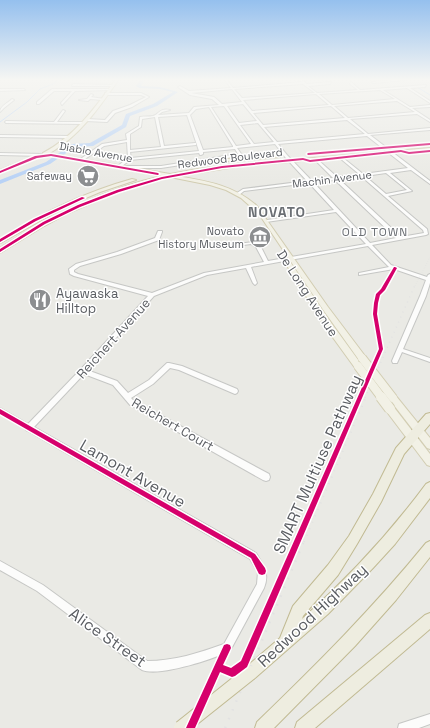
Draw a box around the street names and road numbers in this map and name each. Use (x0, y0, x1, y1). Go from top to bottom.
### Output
street label: Diablo Avenue (58, 139, 134, 165)
street label: Redwood Boulevard (177, 145, 283, 171)
street label: Machin Avenue (291, 167, 373, 191)
street label: De Long Avenue (273, 247, 342, 340)
street label: Reichert Avenue (73, 295, 154, 382)
street label: SMART Multiuse Pathway (268, 371, 367, 557)
street label: Reichert Court (129, 394, 217, 455)
street label: Lamont Avenue (76, 435, 190, 512)
street label: Redwood Highway (253, 559, 372, 672)
street label: Alice Street (65, 603, 151, 672)

